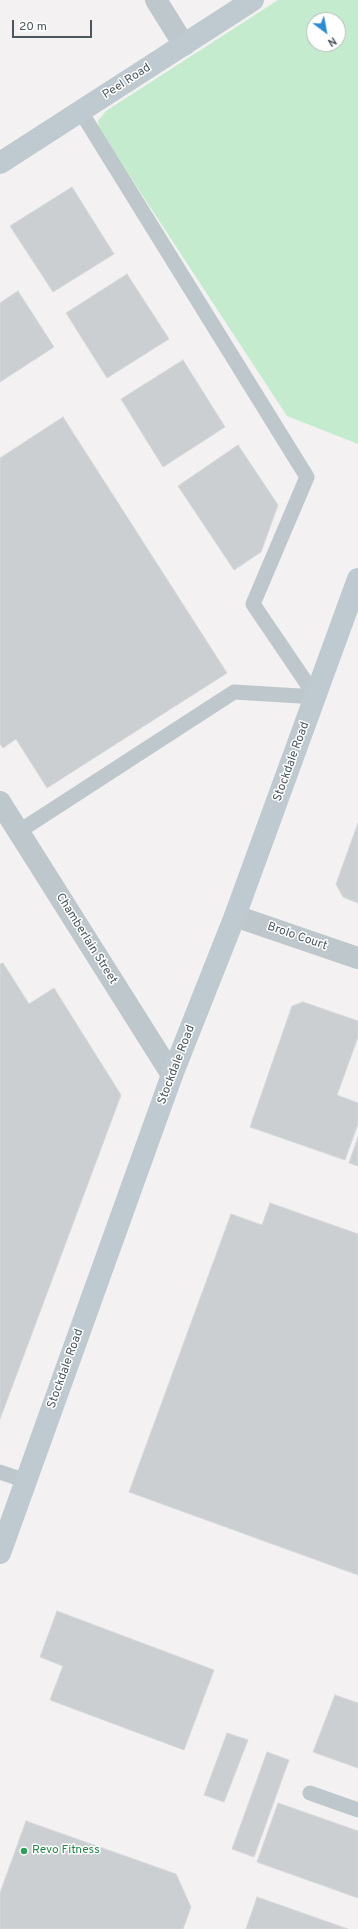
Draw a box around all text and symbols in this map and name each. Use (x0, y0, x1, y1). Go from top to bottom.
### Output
scale bar (14, 12, 94, 38)
north arrow (306, 12, 346, 52)
text: 20 m (19, 19, 47, 35)
text: N (325, 33, 339, 49)
street label: Peel Road (100, 61, 154, 103)
street label: Stockdale Road (271, 720, 313, 804)
street label: Chamberlain Street (52, 891, 120, 987)
street label: Brolo Court (265, 920, 329, 954)
street label: Stockdale Road (155, 1023, 199, 1107)
street label: Stockdale Road (45, 1327, 87, 1411)
place label: Revo Fitness (32, 1844, 100, 1858)
marker: Revo Fitness (19, 1846, 29, 1856)

